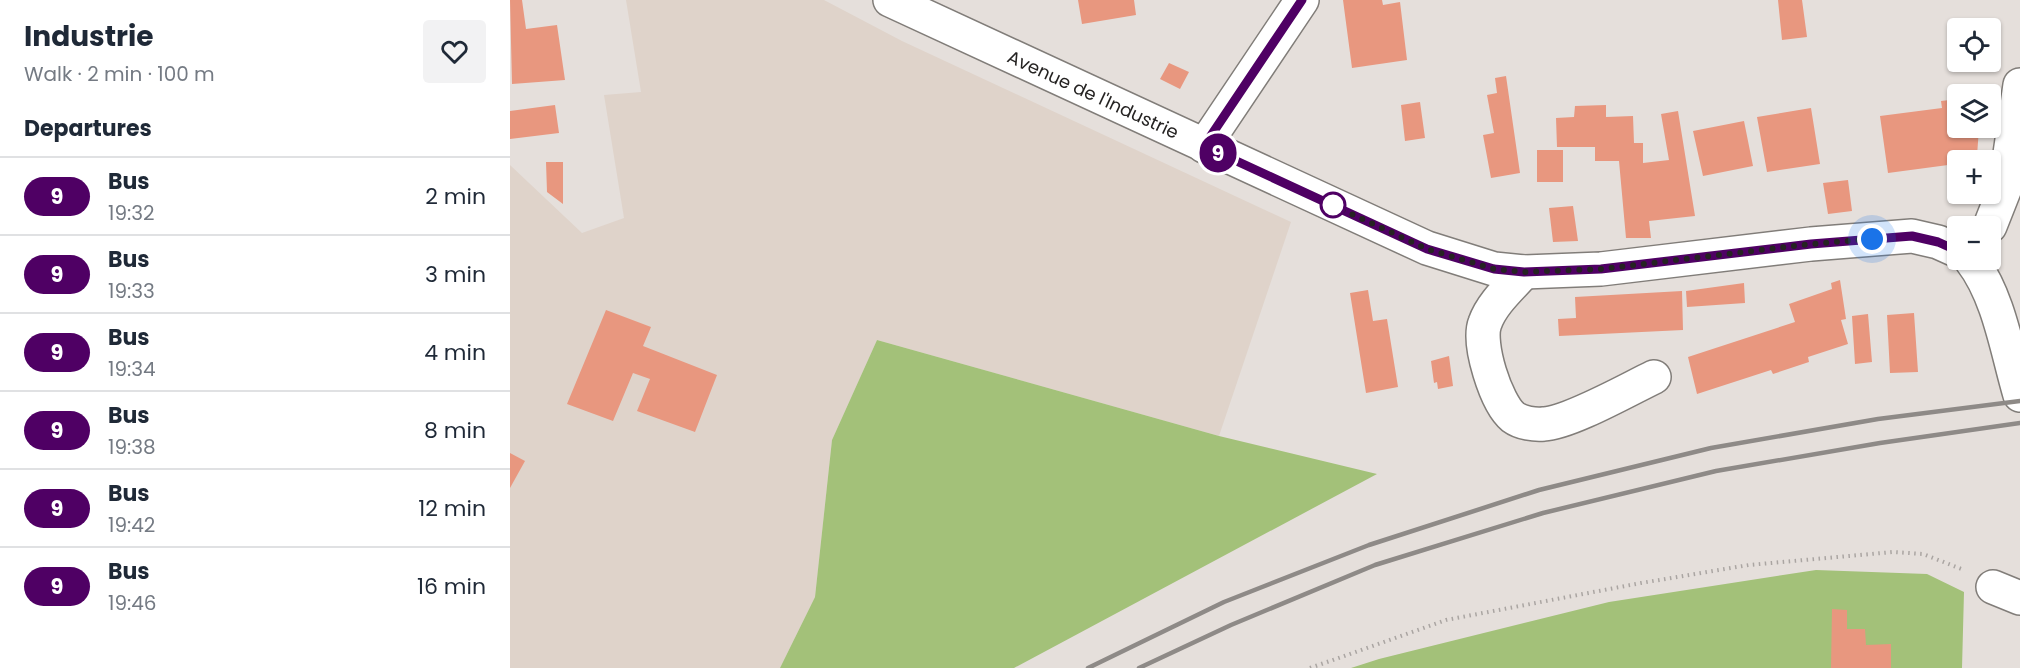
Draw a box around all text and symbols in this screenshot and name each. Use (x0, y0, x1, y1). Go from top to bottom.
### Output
text: Industrie (24, 17, 154, 56)
map controls (1947, 18, 2001, 270)
button: locate (1947, 18, 2001, 72)
button: heart (423, 20, 486, 83)
street label: Avenue de l'Industrie (1004, 44, 1183, 144)
text: Walk · 2 min · 100 m (24, 60, 215, 88)
button: layers (1947, 84, 2001, 138)
text: Departures (24, 113, 152, 144)
line badge: 9 (1198, 134, 1238, 172)
text: 9 (1212, 139, 1224, 168)
button: + (1947, 150, 2001, 204)
text: Bus (108, 166, 150, 197)
text: 2 min (425, 181, 486, 212)
text: 9 (51, 182, 63, 211)
unlabelled marker (1320, 192, 1346, 218)
text: 19:32 (108, 199, 155, 227)
button: − (1947, 216, 2001, 270)
your location (1857, 224, 1887, 254)
text: Bus (108, 244, 150, 275)
text: 3 min (425, 259, 486, 290)
text: 9 (51, 260, 63, 289)
text: 19:33 (108, 277, 155, 305)
text: Bus (108, 322, 150, 353)
text: 4 min (424, 337, 486, 368)
text: 9 (51, 338, 63, 367)
text: 19:34 (108, 355, 156, 383)
text: Bus (108, 400, 150, 431)
text: 8 min (424, 415, 486, 446)
text: 9 (51, 416, 63, 445)
text: 19:38 (108, 433, 156, 461)
text: Bus (108, 478, 150, 509)
text: 12 min (418, 493, 486, 524)
text: 9 (51, 494, 63, 523)
text: 19:42 (108, 511, 155, 539)
text: Bus (108, 556, 150, 587)
text: 16 min (417, 571, 486, 602)
text: 9 (51, 572, 63, 601)
text: 19:46 (108, 589, 157, 617)

